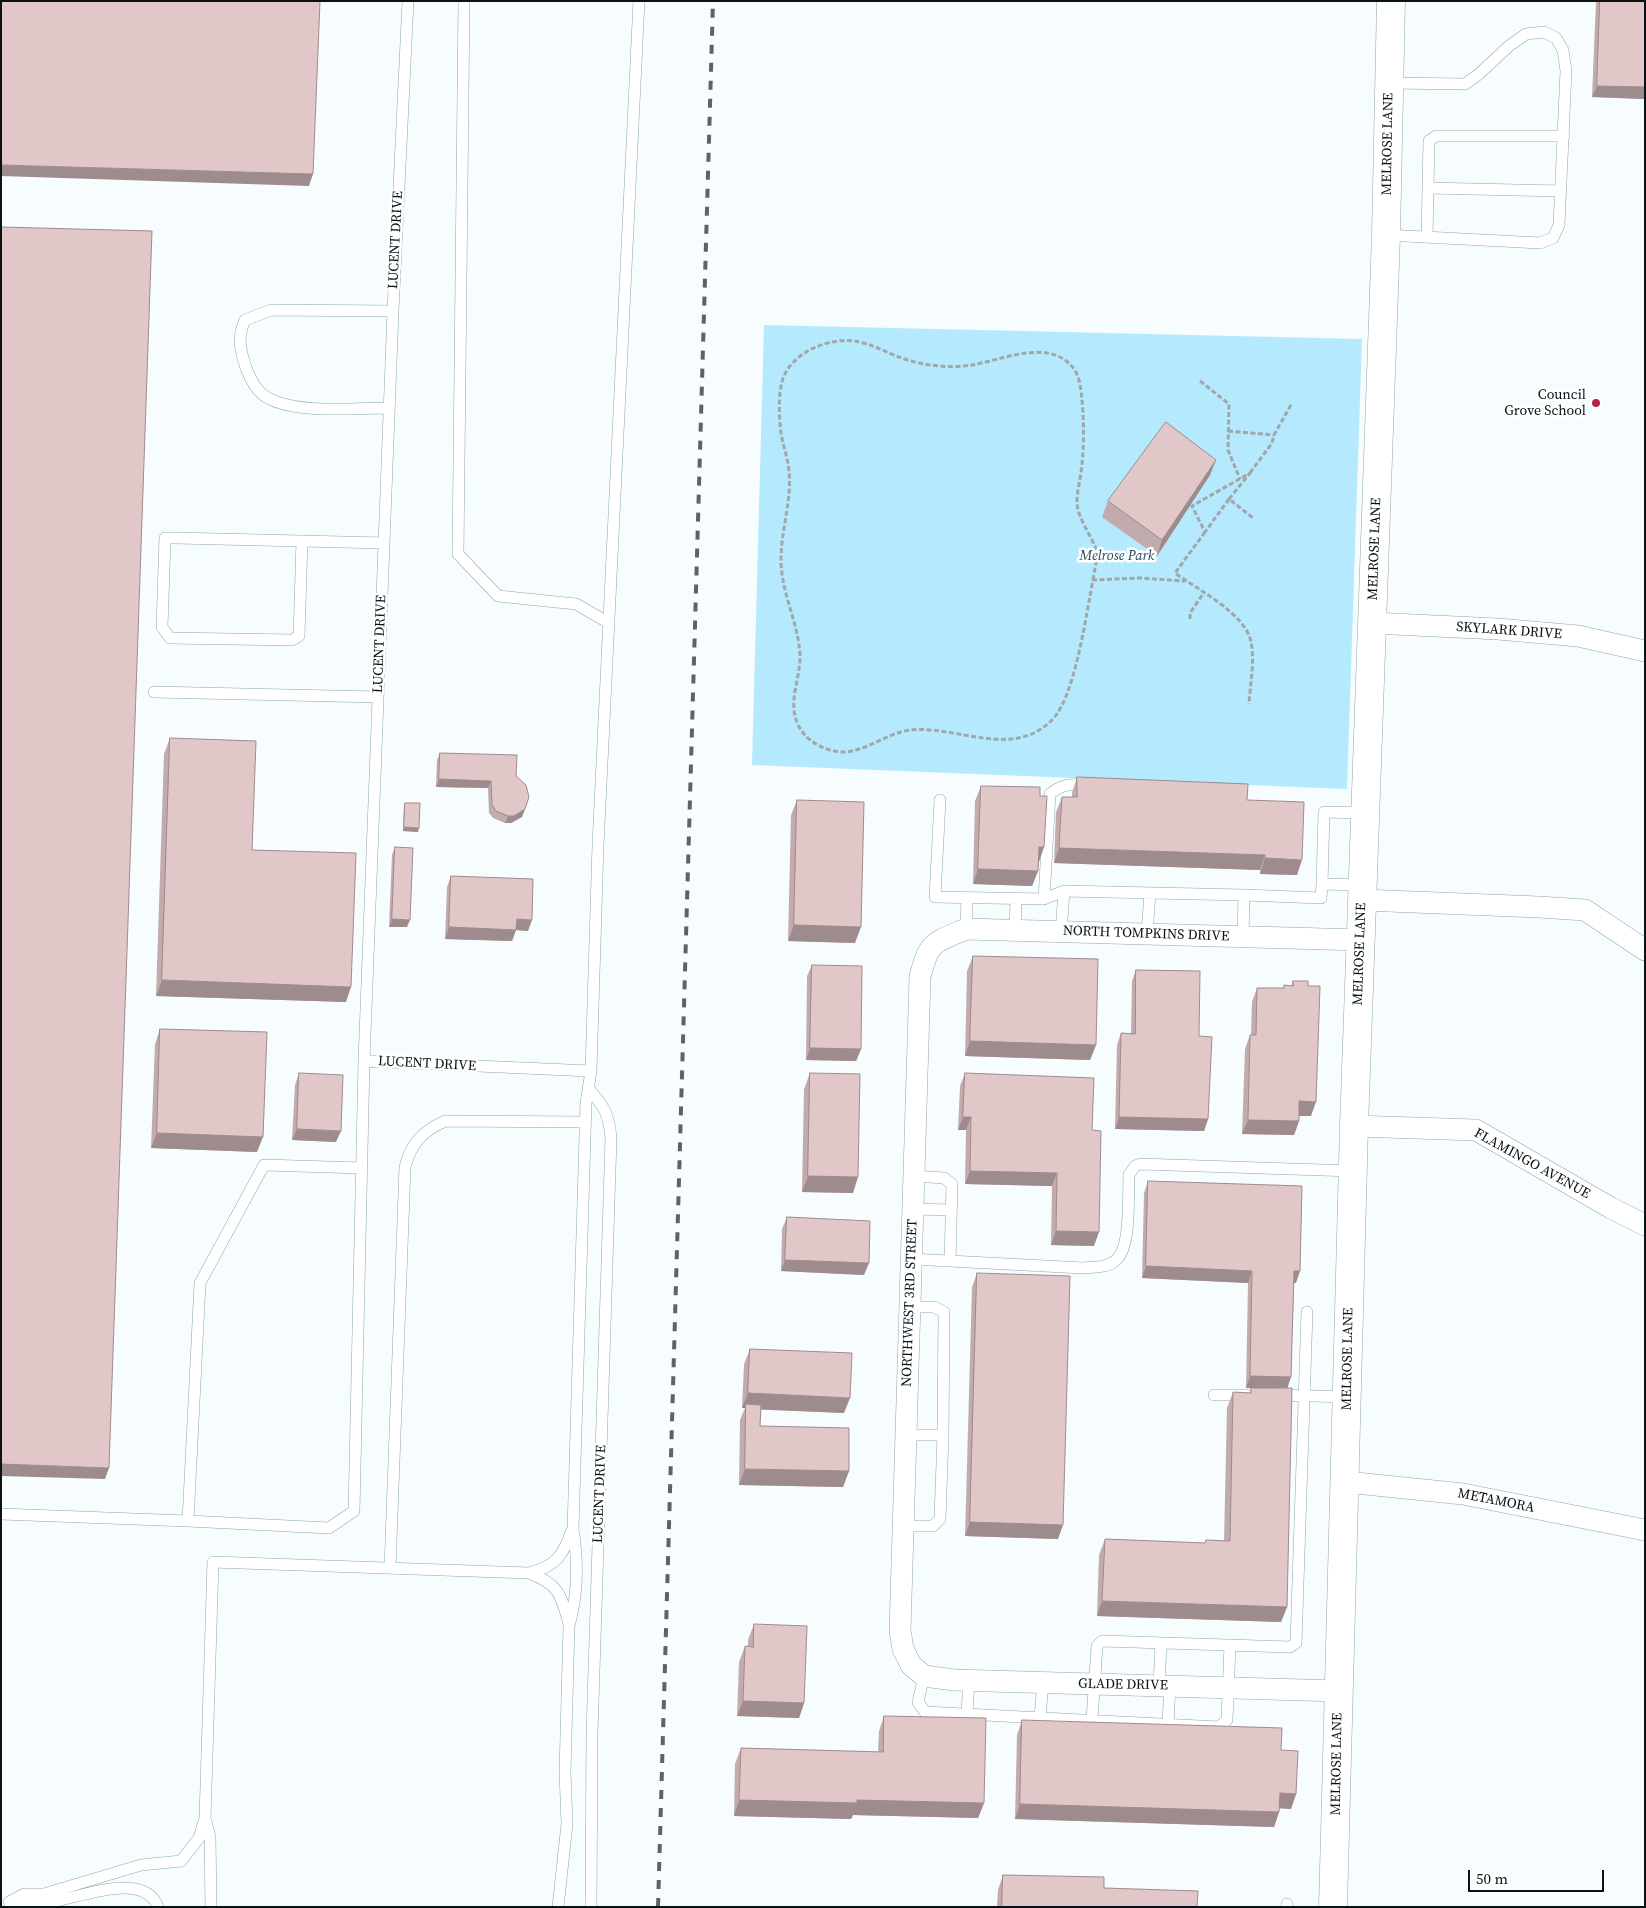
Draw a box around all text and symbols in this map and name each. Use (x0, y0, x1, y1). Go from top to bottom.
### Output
street label: MELROSE LANE (1379, 93, 1397, 195)
street label: LUCENT DRIVE (385, 190, 407, 290)
place label: Council Grove School (1504, 387, 1586, 420)
marker: Council Grove School (1590, 397, 1602, 409)
street label: MELROSE LANE (1365, 497, 1385, 601)
park label: Melrose Park (1080, 548, 1154, 564)
street label: LUCENT DRIVE (370, 595, 390, 693)
street label: SKYLARK DRIVE (1456, 619, 1562, 643)
street label: MELROSE LANE (1350, 902, 1370, 1006)
street label: NORTH TOMPKINS DRIVE (1063, 923, 1229, 945)
street label: LUCENT DRIVE (377, 1053, 477, 1075)
street label: FLAMINGO AVENUE (1471, 1125, 1593, 1203)
street label: NORTHWEST 3RD STREET (899, 1219, 921, 1387)
street label: MELROSE LANE (1339, 1308, 1357, 1410)
street label: LUCENT DRIVE (590, 1445, 610, 1543)
street label: METAMORA (1456, 1485, 1536, 1517)
street label: GLADE DRIVE (1078, 1676, 1168, 1694)
street label: MELROSE LANE (1328, 1713, 1346, 1815)
scale bar (1471, 1860, 1607, 1892)
text: 50 m (1476, 1868, 1508, 1889)

